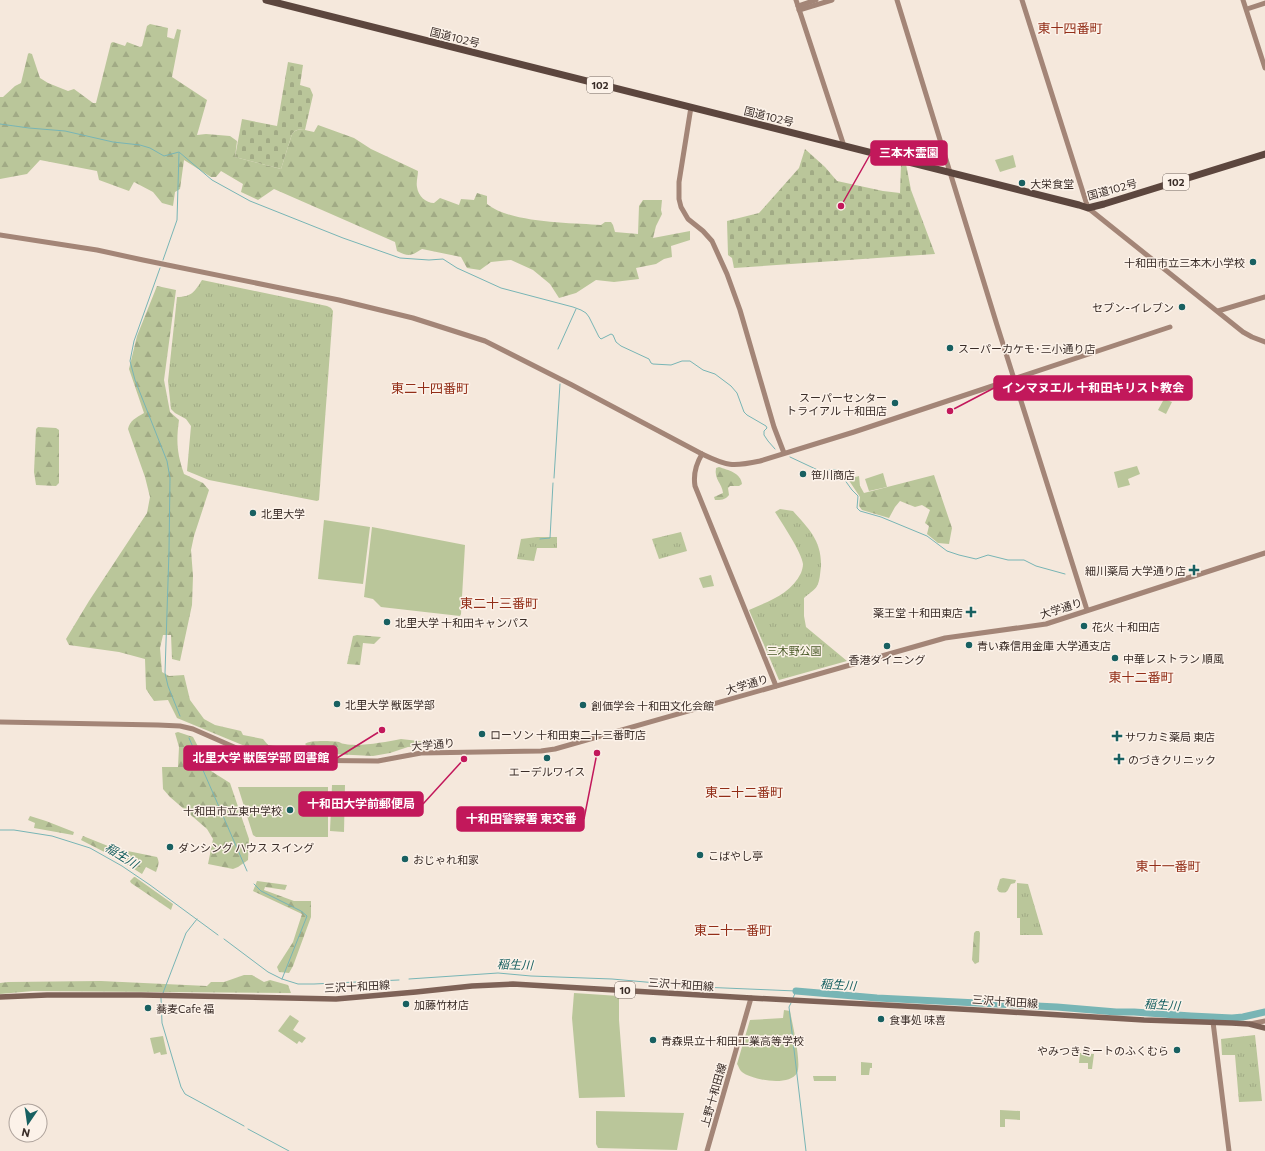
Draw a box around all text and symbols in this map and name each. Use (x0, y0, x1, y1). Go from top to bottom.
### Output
district label: 東十四番町 (1037, 20, 1103, 36)
street label: 国道102号 (429, 25, 481, 49)
road number: 102 (587, 77, 613, 93)
street label: 国道102号 (743, 104, 795, 128)
callout: 三本木霊園 (871, 141, 947, 165)
text: 三本木霊園 (879, 145, 939, 159)
road number: 102 (1163, 174, 1189, 190)
street label: 国道102号 (1086, 176, 1138, 202)
place label: 大栄食堂 (1030, 177, 1074, 190)
marker: 大栄食堂 (1017, 178, 1027, 188)
place label: 十和田市立三本木小学校 (1124, 256, 1245, 269)
marker: 十和田市立三本木小学校 (1248, 257, 1258, 267)
place label: セブン-イレブン (1092, 301, 1174, 314)
marker: セブン-イレブン (1177, 302, 1187, 312)
place label: スーパーカケモ･三小通り店 (958, 342, 1095, 355)
marker: スーパーカケモ･三小通り店 (945, 343, 955, 353)
callout: インマヌエル 十和田キリスト教会 (994, 376, 1192, 400)
district label: 東二十四番町 (391, 380, 469, 396)
text: インマヌエル 十和田キリスト教会 (1002, 380, 1184, 394)
place label: スーパーセンター トライアル 十和田店 (786, 391, 887, 417)
marker: スーパーセンター トライアル 十和田店 (890, 398, 900, 408)
place label: 笹川商店 (811, 468, 855, 481)
marker: 笹川商店 (798, 469, 808, 479)
place label: 北里大学 (261, 507, 305, 520)
marker: 北里大学 (248, 508, 258, 518)
place label: 細川薬局 大学通り店 (1085, 564, 1186, 577)
marker: 細川薬局 大学通り店 (1189, 565, 1199, 575)
district label: 東二十三番町 (460, 595, 538, 611)
street label: 大学通り (1038, 595, 1084, 621)
place label: 薬王堂 十和田東店 (873, 606, 963, 619)
marker: 薬王堂 十和田東店 (966, 607, 976, 617)
place label: 北里大学 十和田キャンパス (395, 616, 529, 629)
marker: 北里大学 十和田キャンパス (382, 617, 392, 627)
place label: 花火 十和田店 (1092, 620, 1160, 633)
marker: 花火 十和田店 (1079, 621, 1089, 631)
place label: 青い森信用金庫 大学通支店 (977, 639, 1111, 652)
marker: 青い森信用金庫 大学通支店 (964, 640, 974, 650)
marker: 香港ダイニング (882, 641, 892, 651)
park label: 三木野公園 (767, 644, 822, 657)
place label: 中華レストラン 順風 (1123, 652, 1224, 665)
place label: 香港ダイニング (849, 653, 926, 666)
marker: 中華レストラン 順風 (1110, 653, 1120, 663)
district label: 東十二番町 (1108, 669, 1174, 685)
street label: 大学通り (724, 672, 770, 696)
place label: 北里大学 獣医学部 (345, 698, 435, 711)
marker: 北里大学 獣医学部 (332, 699, 342, 709)
place label: 創価学会 十和田文化会館 (591, 699, 714, 712)
marker: 創価学会 十和田文化会館 (578, 700, 588, 710)
place label: ローソン 十和田東二十三番町店 (490, 728, 646, 741)
marker: ローソン 十和田東二十三番町店 (477, 729, 487, 739)
place label: サワカミ薬局 東店 (1125, 730, 1215, 743)
marker: サワカミ薬局 東店 (1112, 731, 1122, 741)
street label: 大学通り (411, 736, 455, 752)
callout: 北里大学 獣医学部 図書館 (184, 746, 337, 770)
text: 北里大学 獣医学部 図書館 (193, 750, 329, 764)
marker: エーデルワイス (542, 753, 552, 763)
marker: のづきクリニック (1113, 753, 1125, 765)
place label: のづきクリニック (1128, 753, 1216, 766)
place label: エーデルワイス (509, 765, 585, 778)
district label: 東二十二番町 (705, 784, 783, 800)
callout: 十和田大学前郵便局 (299, 792, 423, 816)
text: 十和田大学前郵便局 (307, 796, 415, 810)
place label: 十和田市立東中学校 (183, 804, 282, 817)
marker: 十和田市立東中学校 (285, 805, 295, 815)
callout: 十和田警察署 東交番 (457, 807, 584, 831)
text: 十和田警察署 東交番 (466, 811, 577, 825)
water label: 稲生川 (103, 840, 143, 872)
place label: ダンシング ハウス スイング (178, 841, 314, 854)
marker: ダンシング ハウス スイング (165, 842, 175, 852)
place label: こばやし亭 (708, 849, 763, 862)
marker: こばやし亭 (695, 850, 705, 860)
place label: おじゃれ和家 (413, 853, 479, 866)
marker: おじゃれ和家 (400, 854, 410, 864)
district label: 東十一番町 (1135, 858, 1201, 874)
district label: 東二十一番町 (694, 922, 772, 938)
water label: 稲生川 (497, 956, 535, 972)
street label: 三沢十和田線 (648, 975, 714, 993)
water label: 稲生川 (820, 976, 858, 992)
street label: 三沢十和田線 (324, 978, 390, 994)
road number: 10 (615, 982, 635, 998)
street label: 三沢十和田線 (972, 992, 1038, 1010)
water label: 稲生川 (1144, 996, 1182, 1012)
place label: 加藤竹材店 (414, 998, 469, 1011)
marker: 加藤竹材店 (401, 999, 411, 1009)
place label: 蕎麦Cafe 福 (156, 1002, 214, 1015)
marker: 蕎麦Cafe 福 (143, 1003, 153, 1013)
place label: 食事処 味喜 (889, 1013, 946, 1026)
marker: 食事処 味喜 (876, 1014, 886, 1024)
place label: 青森県立十和田工業高等学校 (661, 1034, 804, 1047)
marker: 青森県立十和田工業高等学校 (648, 1035, 658, 1045)
place label: やみつきミートのふくむら (1037, 1044, 1169, 1057)
marker: やみつきミートのふくむら (1172, 1045, 1182, 1055)
street label: 上野十和田線 (698, 1061, 728, 1129)
north arrow (8, 1103, 48, 1143)
text: N (20, 1126, 31, 1140)

